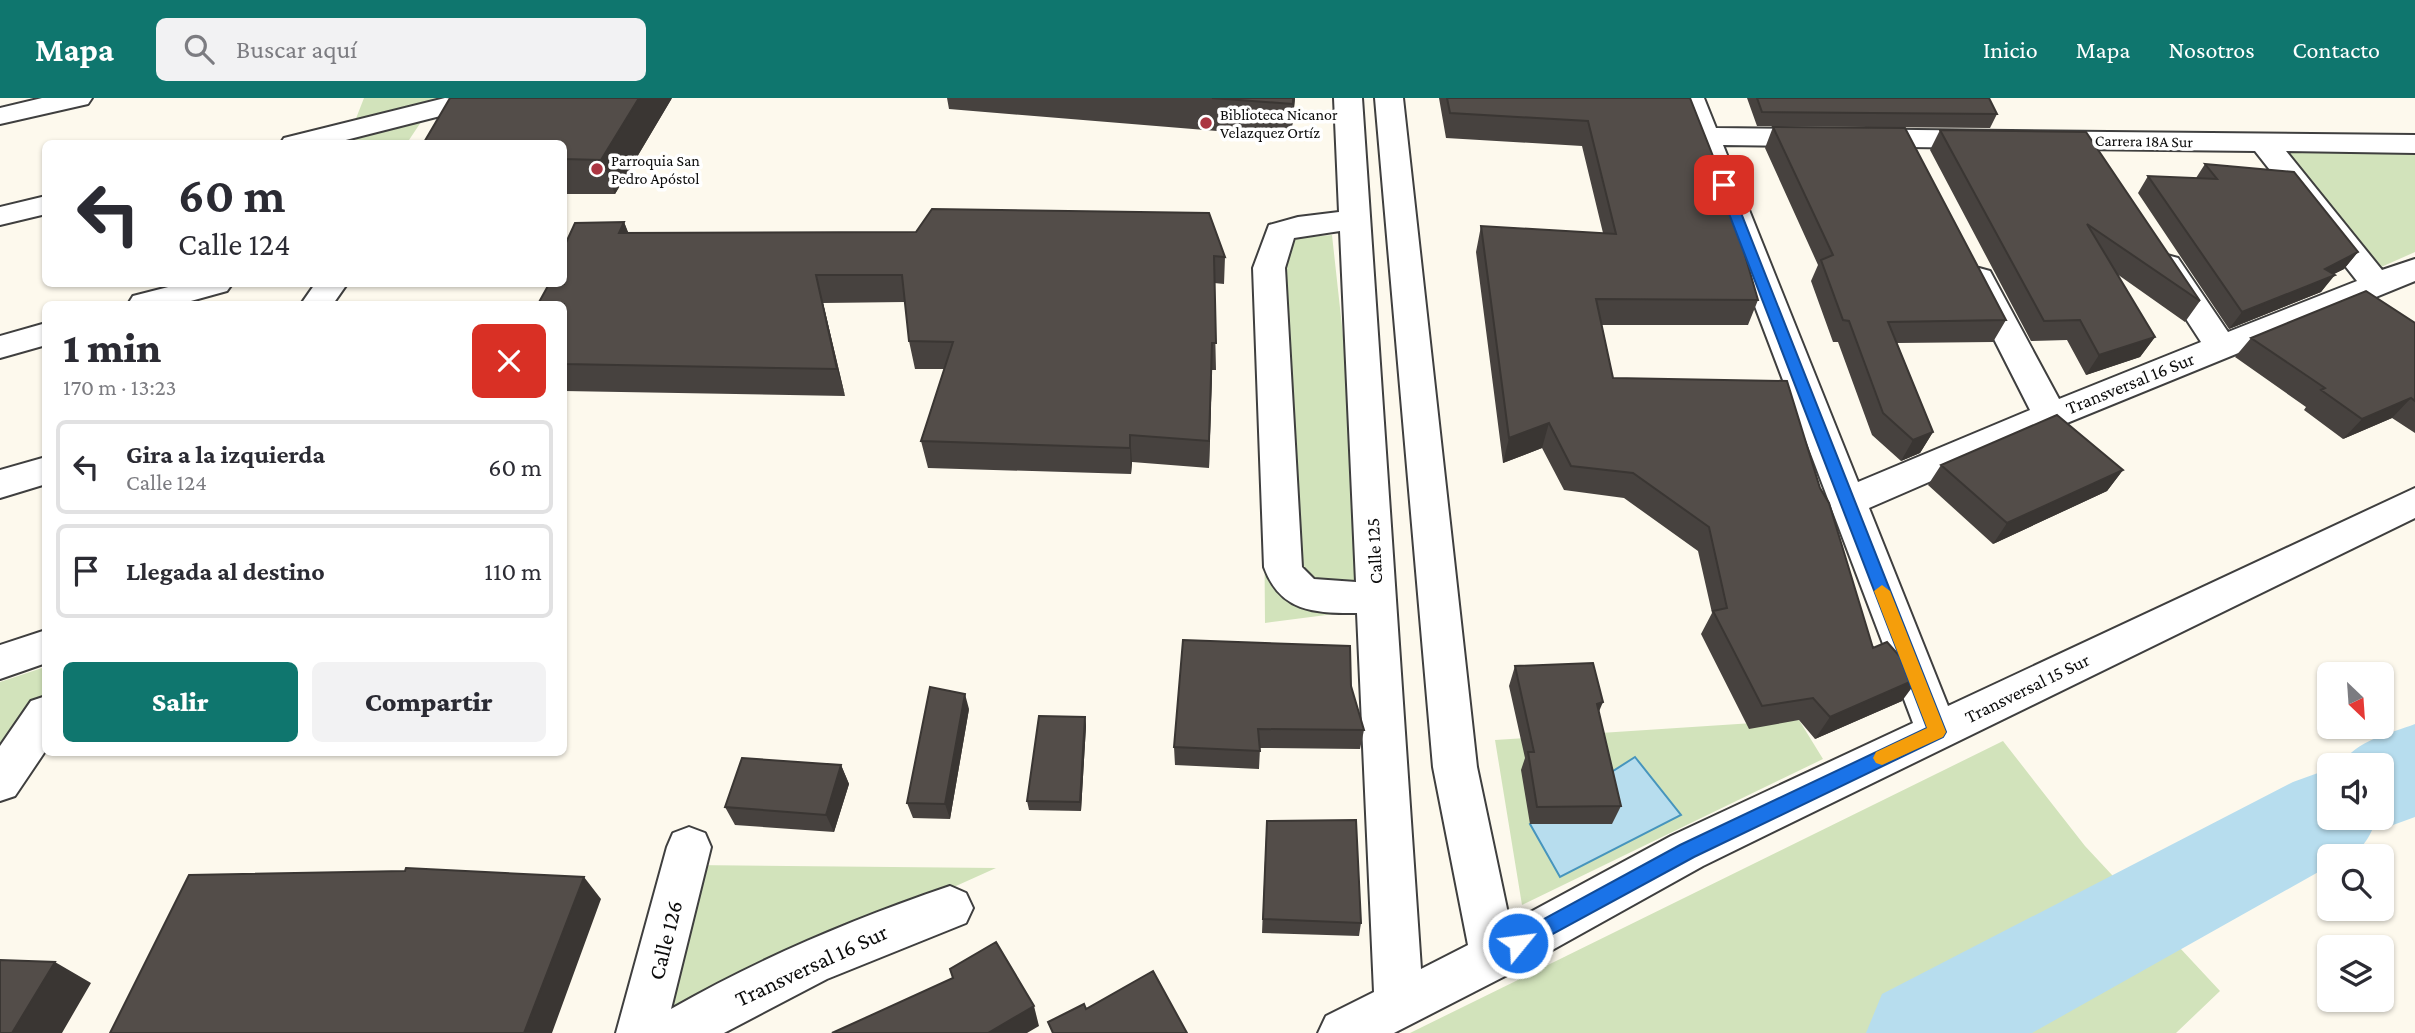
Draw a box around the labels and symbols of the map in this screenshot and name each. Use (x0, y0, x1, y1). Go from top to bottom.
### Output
place label: Biblioteca Nicanor Velazquez Ortíz (1220, 106, 1338, 142)
marker: Biblioteca Nicanor Velazquez Ortíz (1198, 115, 1214, 131)
street label: Carrera 18A Sur (2095, 132, 2194, 150)
place label: Parroquia San Pedro Apóstol (611, 152, 700, 188)
pin (1694, 155, 1754, 215)
marker: Parroquia San Pedro Apóstol (589, 161, 605, 177)
street label: Transversal 16 Sur (2063, 348, 2198, 418)
street label: Calle 125 (1362, 517, 1386, 585)
street label: Transversal 15 Sur (1961, 649, 2093, 727)
north arrow (2317, 662, 2394, 738)
street label: Calle 126 (643, 898, 687, 982)
position arrow (1481, 906, 1555, 980)
street label: Transversal 16 Sur (731, 918, 891, 1012)

